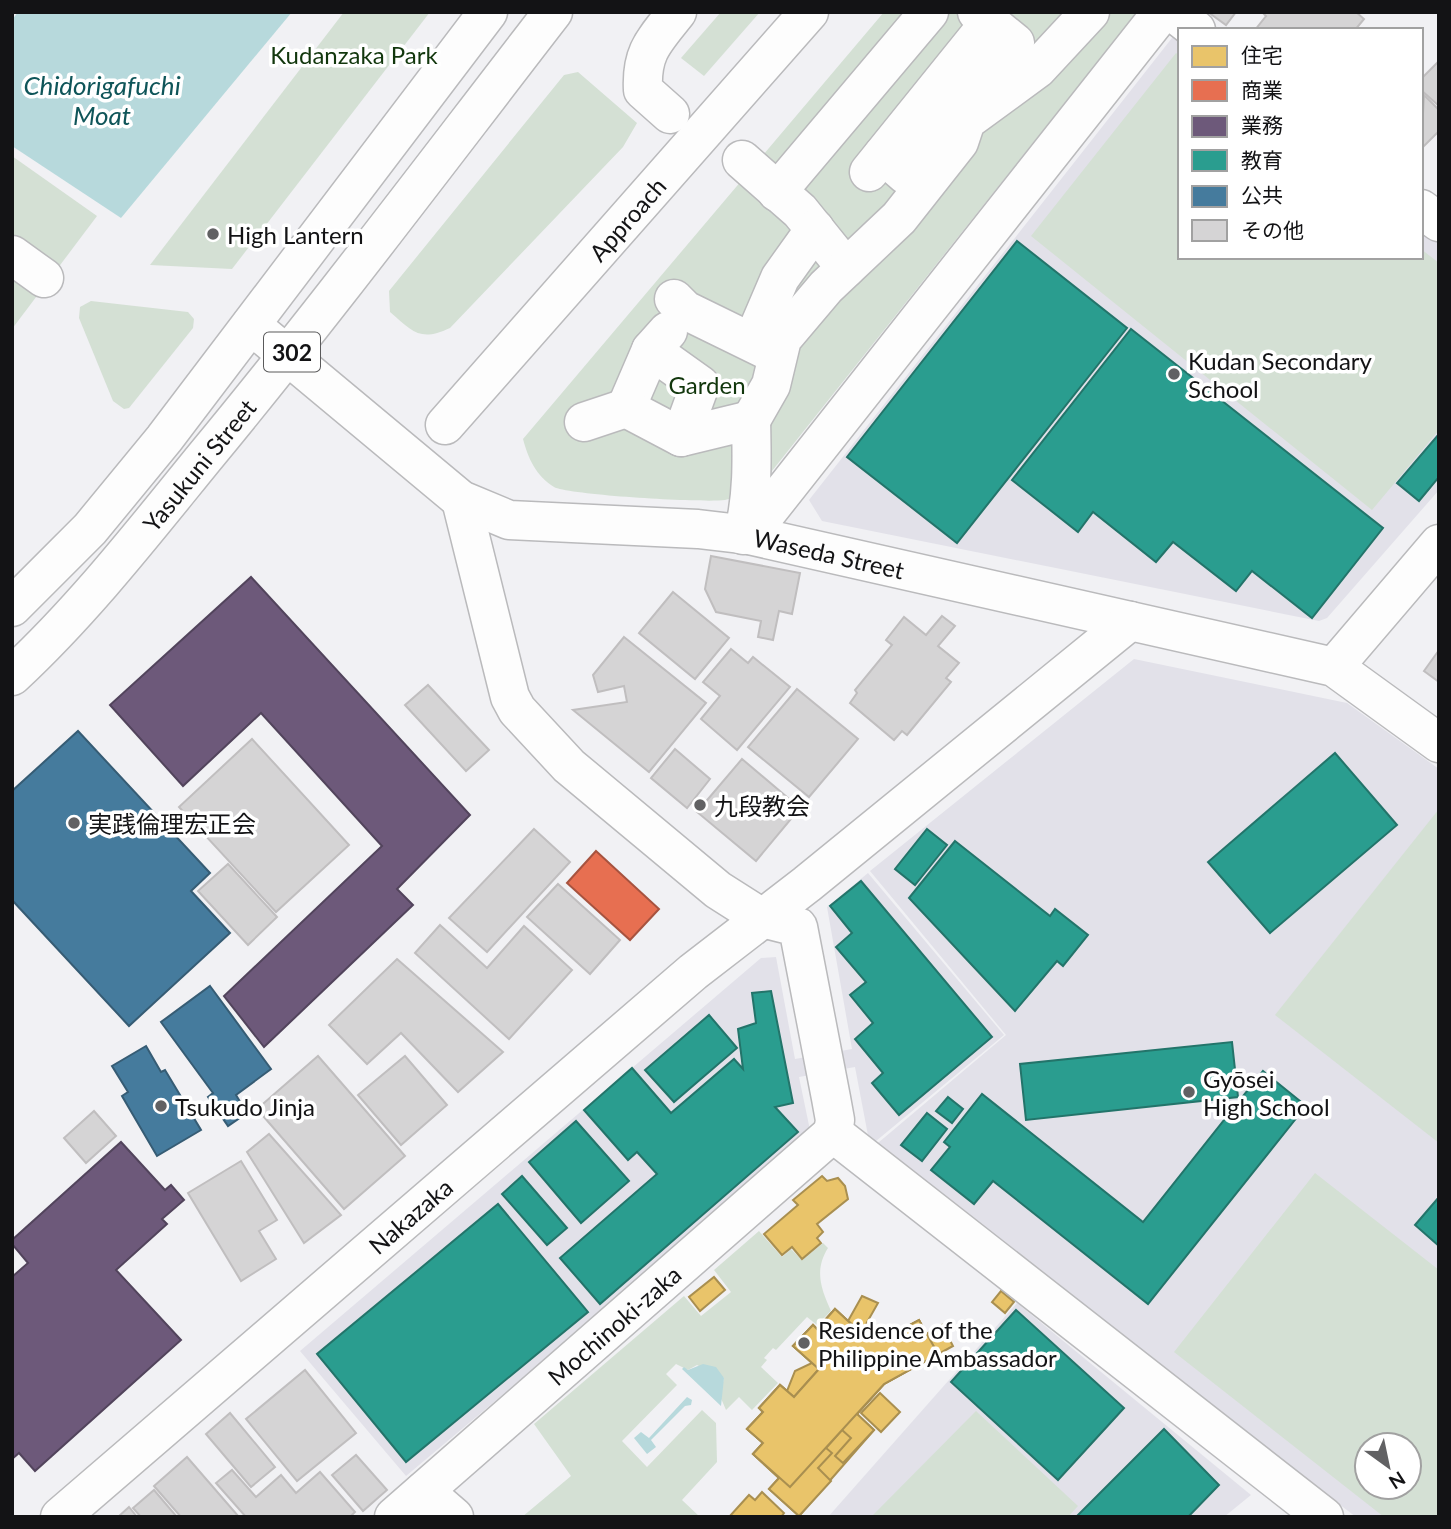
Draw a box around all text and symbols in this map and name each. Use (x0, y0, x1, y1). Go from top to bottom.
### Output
legend (1178, 28, 1423, 259)
park label: Kudanzaka Park (270, 40, 438, 69)
text: 住宅 (1241, 42, 1283, 67)
water label: Chidorigafuchi Moat (23, 69, 181, 131)
text: 商業 (1241, 77, 1283, 102)
text: 業務 (1241, 112, 1283, 137)
text: 教育 (1241, 147, 1283, 172)
street label: Approach (582, 171, 671, 266)
text: 公共 (1241, 182, 1283, 207)
text: その他 (1241, 217, 1304, 242)
place label: High Lantern (227, 220, 364, 249)
marker: High Lantern (205, 226, 221, 242)
road number: 302 (264, 332, 320, 372)
place label: Kudan Secondary School (1188, 346, 1373, 403)
marker: Kudan Secondary School (1166, 366, 1182, 382)
park label: Garden (668, 370, 746, 399)
street label: Yasukuni Street (136, 393, 261, 537)
street label: Waseda Street (751, 522, 907, 584)
place label: 九段教会 (714, 791, 810, 820)
marker: 九段教会 (692, 797, 708, 813)
place label: 実践倫理宏正会 (88, 809, 256, 838)
marker: 実践倫理宏正会 (66, 815, 82, 831)
place label: Gyōsei High School (1203, 1064, 1330, 1121)
marker: Gyōsei High School (1181, 1084, 1197, 1100)
place label: Tsukudo Jinja (175, 1092, 315, 1121)
marker: Tsukudo Jinja (153, 1098, 169, 1114)
street label: Nakazaka (362, 1172, 458, 1259)
street label: Mochinoki-zaka (541, 1259, 686, 1391)
place label: Residence of the Philippine Ambassador (818, 1315, 1057, 1372)
marker: Residence of the Philippine Ambassador (796, 1335, 812, 1351)
north arrow (1353, 1431, 1423, 1501)
text: N (1385, 1467, 1410, 1494)

